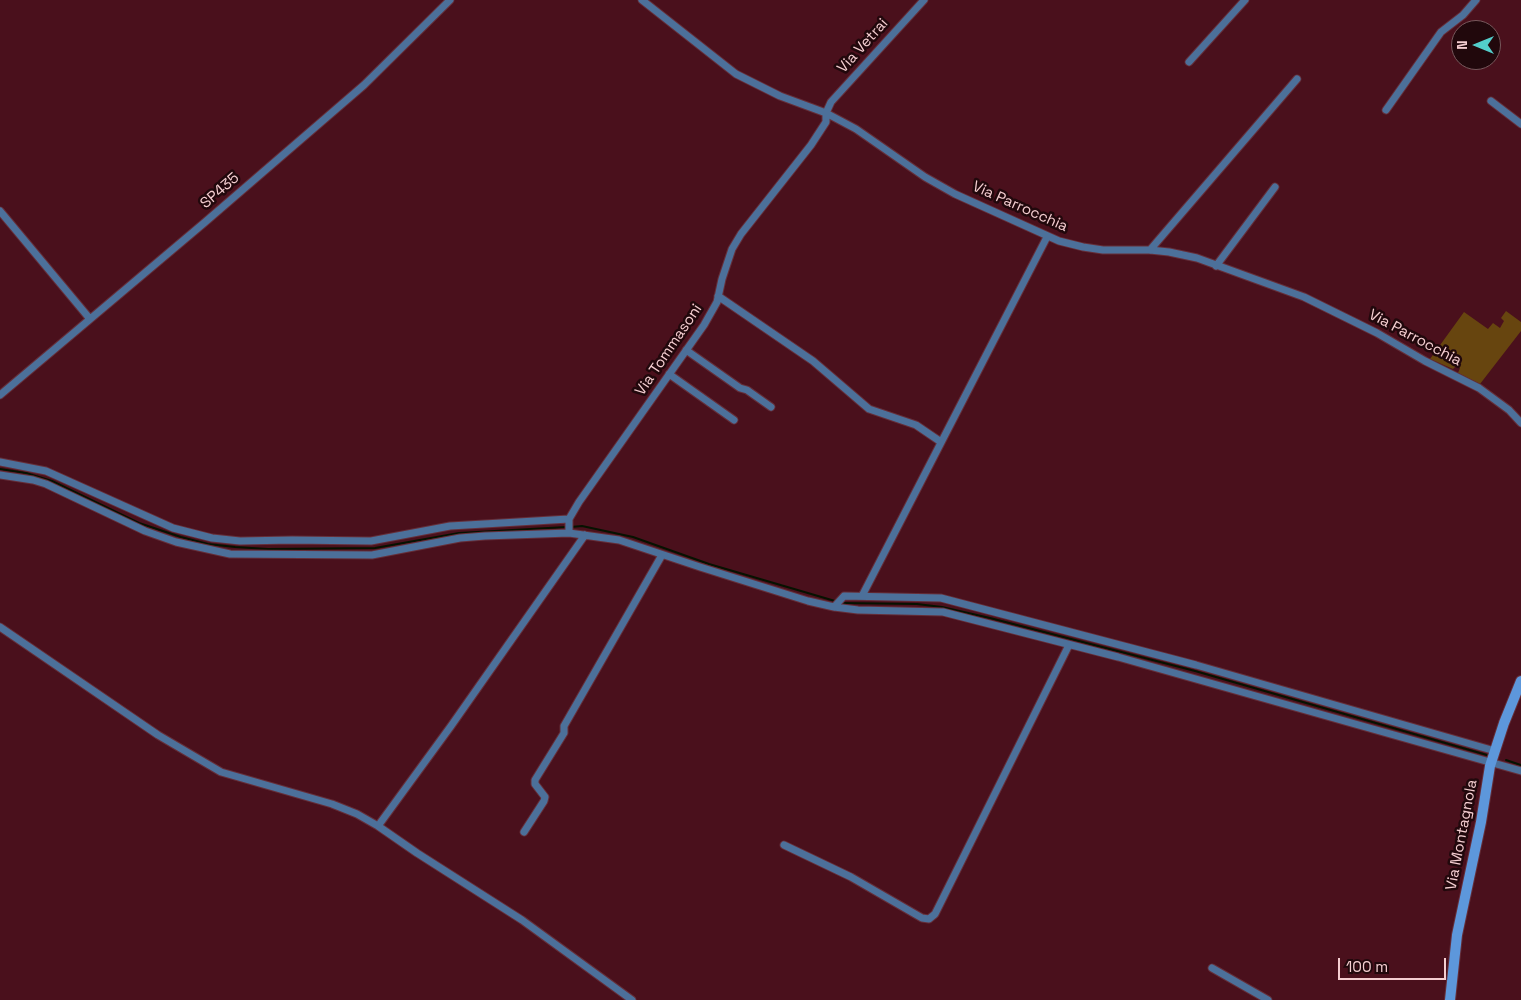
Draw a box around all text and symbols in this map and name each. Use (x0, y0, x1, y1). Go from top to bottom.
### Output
street label: Via Vetrai (834, 15, 892, 77)
north arrow (1451, 20, 1501, 70)
text: N (1453, 40, 1471, 50)
street label: SP435 (197, 169, 243, 213)
street label: Via Parrocchia (969, 178, 1071, 236)
street label: Via Tommasoni (632, 301, 706, 399)
street label: Via Parrocchia (1365, 306, 1465, 370)
street label: Via Montagnola (1442, 778, 1482, 892)
scale bar (1341, 948, 1448, 980)
text: 100 m (1346, 957, 1388, 976)

